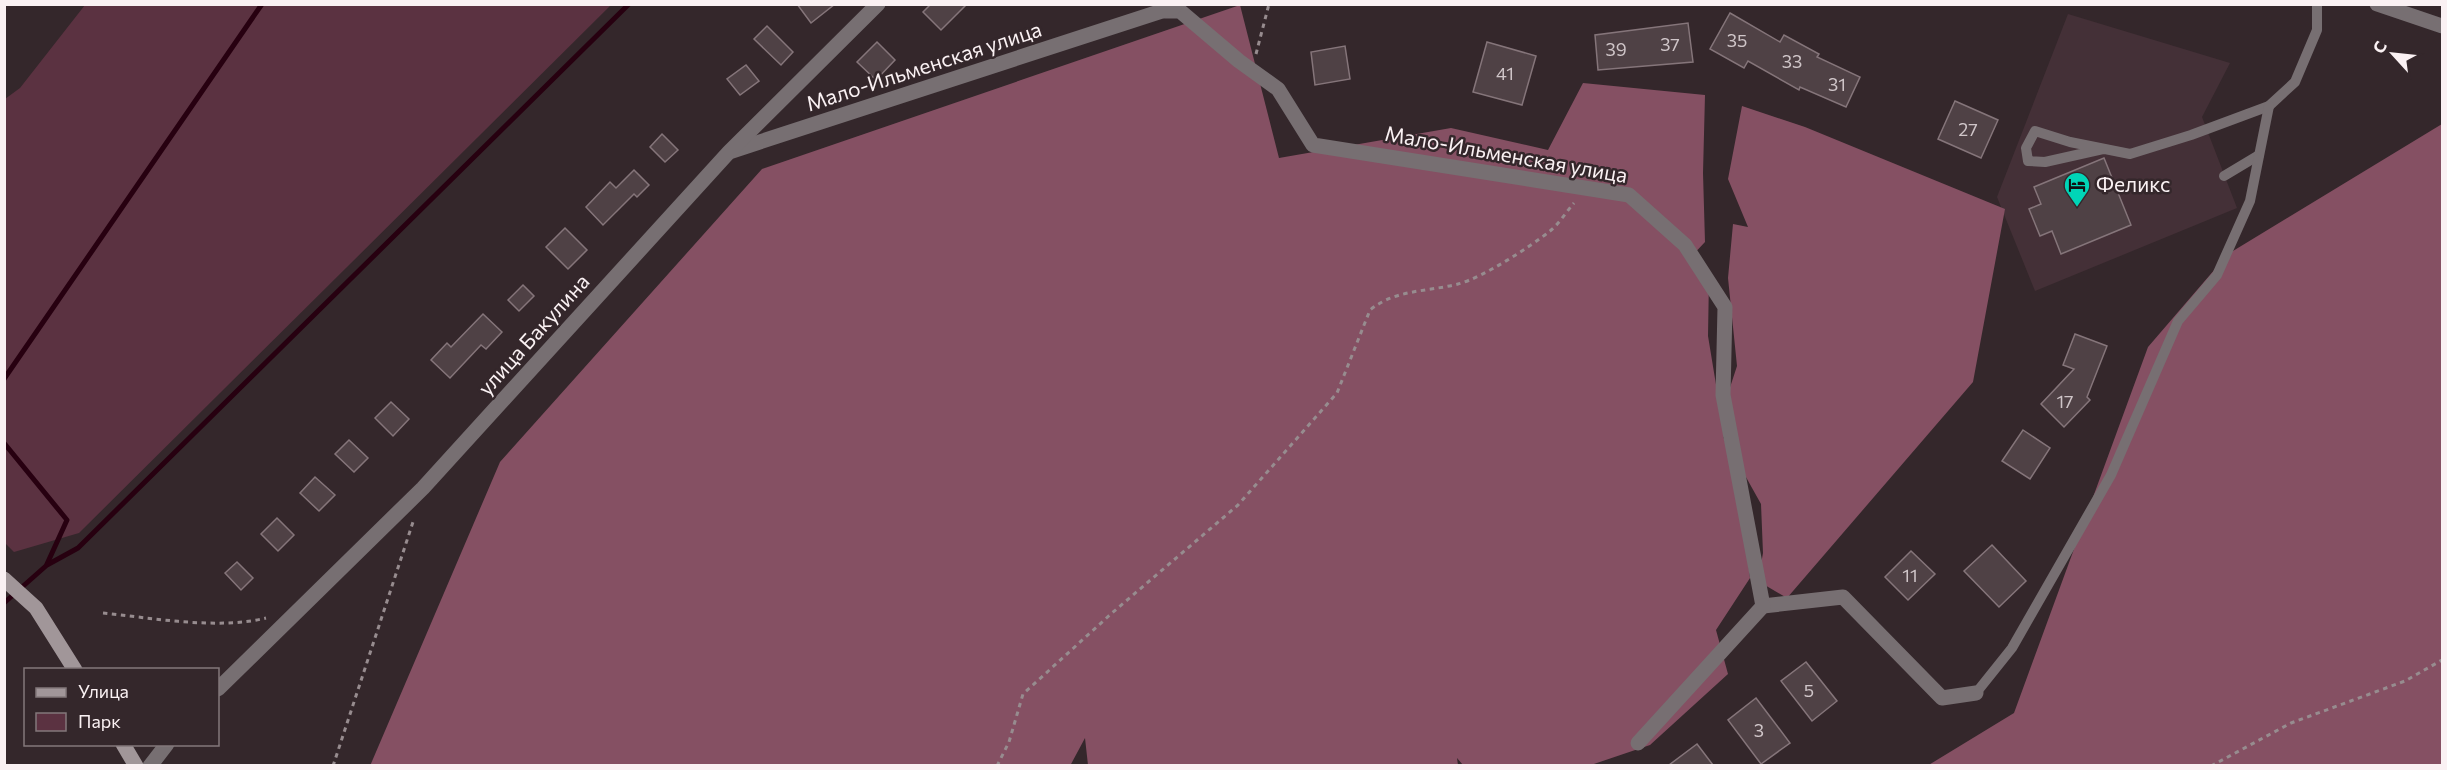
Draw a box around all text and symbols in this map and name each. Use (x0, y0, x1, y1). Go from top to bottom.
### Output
street label: Мало-Ильменская улица (803, 16, 1044, 115)
north arrow (2363, 24, 2423, 84)
house number: 35 (1727, 29, 1747, 51)
house number: 37 (1660, 33, 1680, 55)
house number: 39 (1605, 38, 1627, 60)
text: С (2368, 38, 2390, 56)
house number: 33 (1782, 50, 1802, 72)
house number: 41 (1496, 62, 1514, 84)
house number: 31 (1828, 73, 1846, 95)
house number: 27 (1958, 118, 1978, 140)
street label: Мало-Ильменская улица (1383, 120, 1630, 187)
hotel icon: Феликс (2062, 170, 2092, 208)
place label: Феликс (2096, 171, 2170, 196)
street label: улица Бакулина (472, 268, 594, 400)
house number: 17 (2056, 390, 2074, 412)
house number: 11 (1902, 564, 1918, 586)
legend (24, 668, 219, 746)
house number: 5 (1804, 679, 1814, 701)
text: Улица (78, 680, 129, 702)
text: Парк (78, 710, 121, 732)
house number: 3 (1754, 719, 1764, 741)

